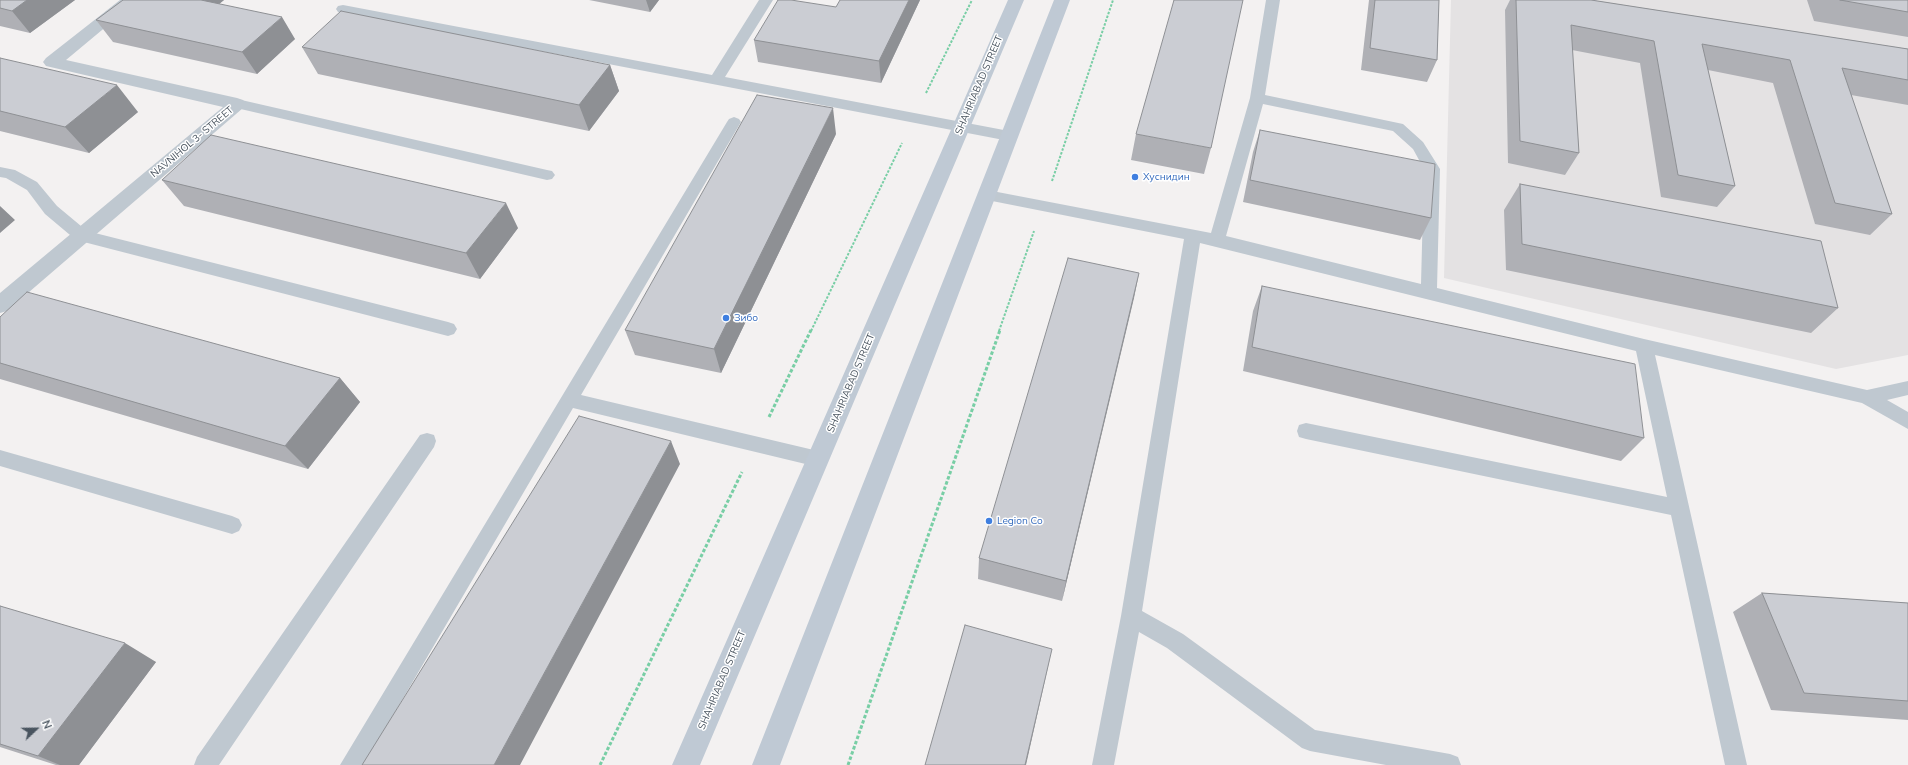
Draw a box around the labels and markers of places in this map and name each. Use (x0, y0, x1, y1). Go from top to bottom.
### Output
place label: Хуснидин (1143, 171, 1190, 183)
marker: Хуснидин (1130, 172, 1140, 182)
place label: Зибо (734, 312, 758, 324)
marker: Зибо (721, 313, 731, 323)
place label: Legion Co (997, 515, 1043, 527)
marker: Legion Co (984, 516, 994, 526)

